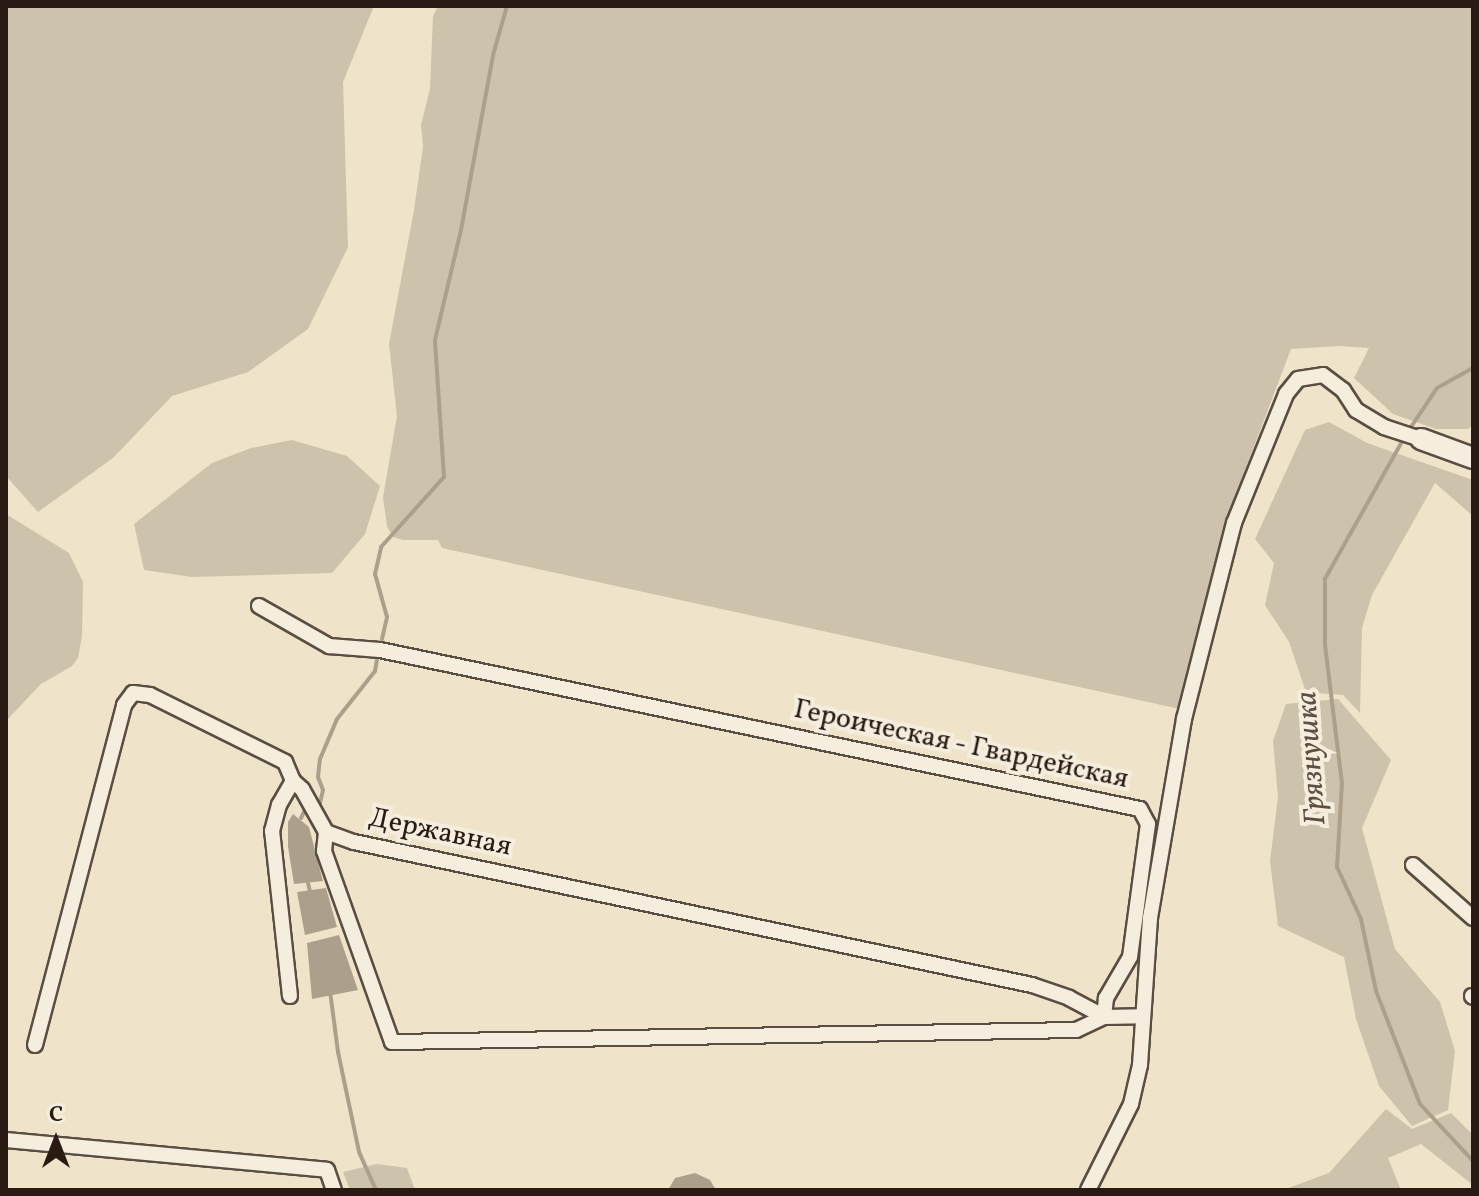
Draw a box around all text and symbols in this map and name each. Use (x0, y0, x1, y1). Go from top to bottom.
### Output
water label: Грязнушка (1289, 690, 1335, 826)
street label: Героическая - Гвардейская (790, 693, 1132, 797)
street label: Державная (366, 801, 514, 865)
north arrow (16, 1100, 96, 1180)
text: С (49, 1100, 63, 1131)

